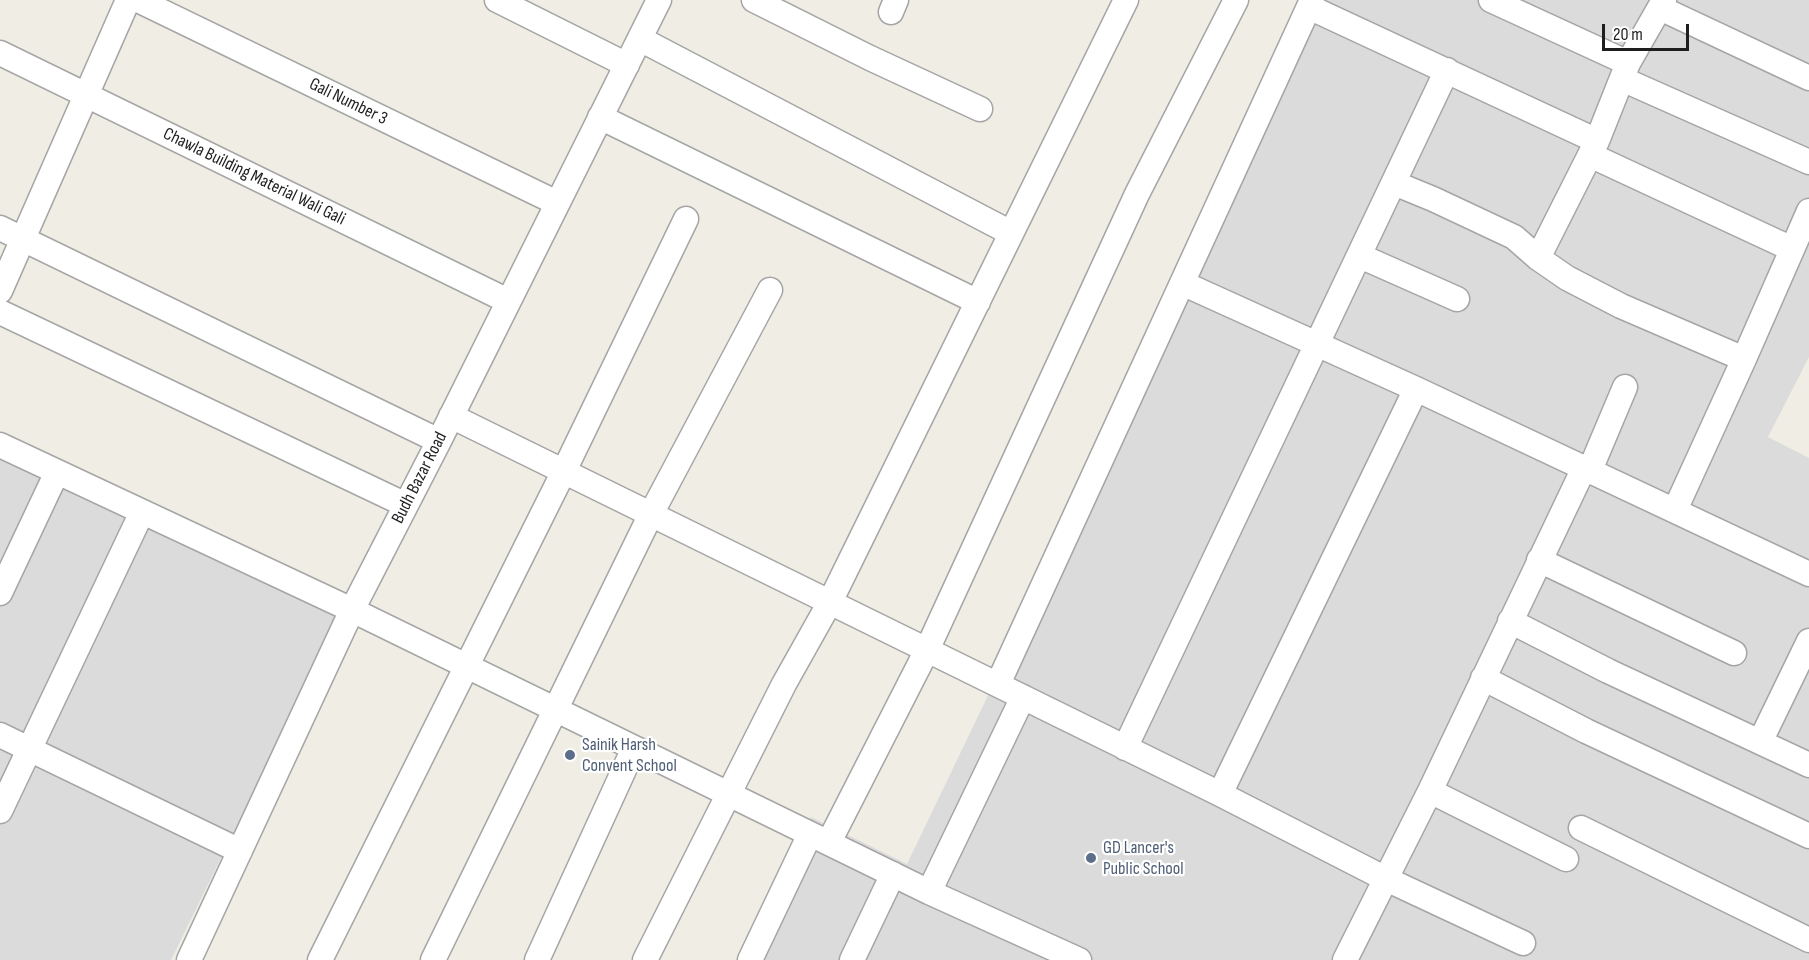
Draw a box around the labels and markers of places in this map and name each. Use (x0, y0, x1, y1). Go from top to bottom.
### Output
place label: Sainik Harsh Convent School (582, 734, 677, 777)
marker: Sainik Harsh Convent School (563, 748, 577, 762)
place label: GD Lancer's Public School (1103, 837, 1184, 880)
marker: GD Lancer's Public School (1084, 851, 1098, 865)

